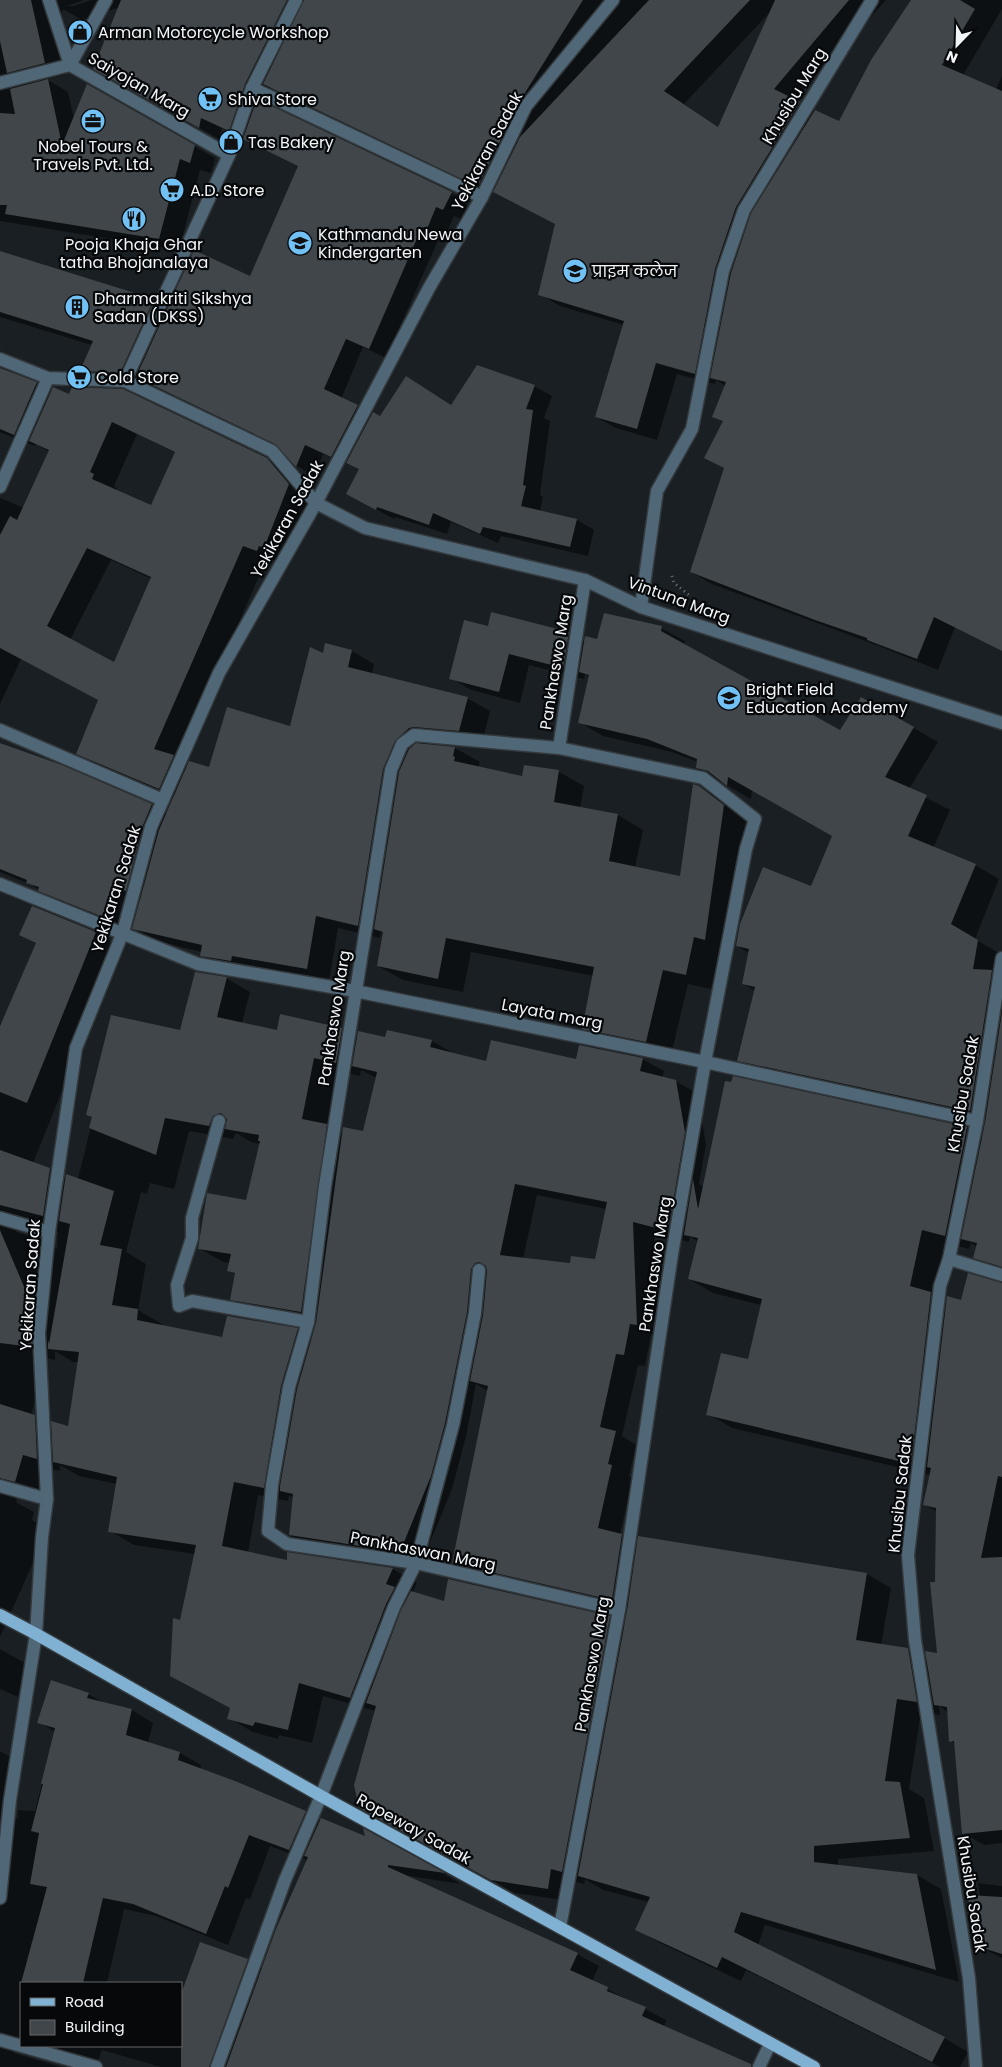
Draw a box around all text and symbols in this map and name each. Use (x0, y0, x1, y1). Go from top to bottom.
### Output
shop icon: Arman Motorcycle Workshop (67, 19, 93, 45)
north arrow (932, 20, 982, 70)
place label: Arman Motorcycle Workshop (98, 21, 329, 44)
street label: Khusibu Marg (756, 43, 832, 149)
text: N (943, 46, 961, 68)
street label: Saiyojan Marg (84, 47, 194, 123)
supermarket icon: Shiva Store (197, 86, 223, 112)
street label: Yekikaran Sadak (446, 87, 528, 215)
place label: Shiva Store (228, 88, 317, 111)
office icon: Nobel Tours & Travels Pvt. Ltd. (80, 108, 106, 134)
shop icon: Tas Bakery (218, 129, 244, 155)
place label: Tas Bakery (248, 131, 334, 154)
place label: Nobel Tours & Travels Pvt. Ltd. (33, 135, 153, 176)
supermarket icon: A.D. Store (159, 177, 185, 203)
place label: A.D. Store (190, 179, 265, 202)
restaurant icon: Pooja Khaja Ghar tatha Bhojanalaya (121, 206, 147, 232)
place label: Kathmandu Newa Kindergarten (318, 223, 462, 264)
school or university icon: Kathmandu Newa Kindergarten (287, 230, 313, 256)
place label: Pooja Khaja Ghar tatha Bhojanalaya (60, 233, 208, 274)
school or university icon: प्राइम कलेज (562, 258, 588, 284)
place label: प्राइम कलेज (591, 260, 678, 283)
place label: Dharmakriti Sikshya Sadan (DKSS) (94, 287, 252, 328)
building icon: Dharmakriti Sikshya Sadan (DKSS) (64, 294, 90, 320)
supermarket icon: Cold Store (66, 364, 92, 390)
place label: Cold Store (96, 366, 179, 389)
street label: Yekikaran Sadak (245, 455, 329, 582)
street label: Vintuna Marg (624, 571, 734, 629)
street label: Pankhaswo Marg (534, 593, 578, 731)
place label: Bright Field Education Academy (746, 678, 908, 719)
school or university icon: Bright Field Education Academy (716, 685, 742, 711)
street label: Yekikaran Sadak (86, 822, 146, 955)
street label: Pankhaswo Marg (312, 949, 356, 1087)
street label: Layata marg (499, 993, 605, 1035)
street label: Khusibu Sadak (941, 1033, 985, 1154)
street label: Pankhaswo Marg (633, 1195, 677, 1333)
street label: Yekikaran Sadak (14, 1218, 46, 1352)
street label: Khusibu Sadak (882, 1433, 918, 1554)
street label: Pankhaswan Marg (348, 1526, 498, 1576)
street label: Pankhaswo Marg (569, 1595, 615, 1733)
street label: Ropeway Sadak (352, 1788, 476, 1870)
street label: Khusibu Sadak (951, 1834, 993, 1955)
legend (20, 1982, 182, 2047)
text: Road (65, 1991, 104, 2012)
text: Building (65, 2016, 125, 2037)

